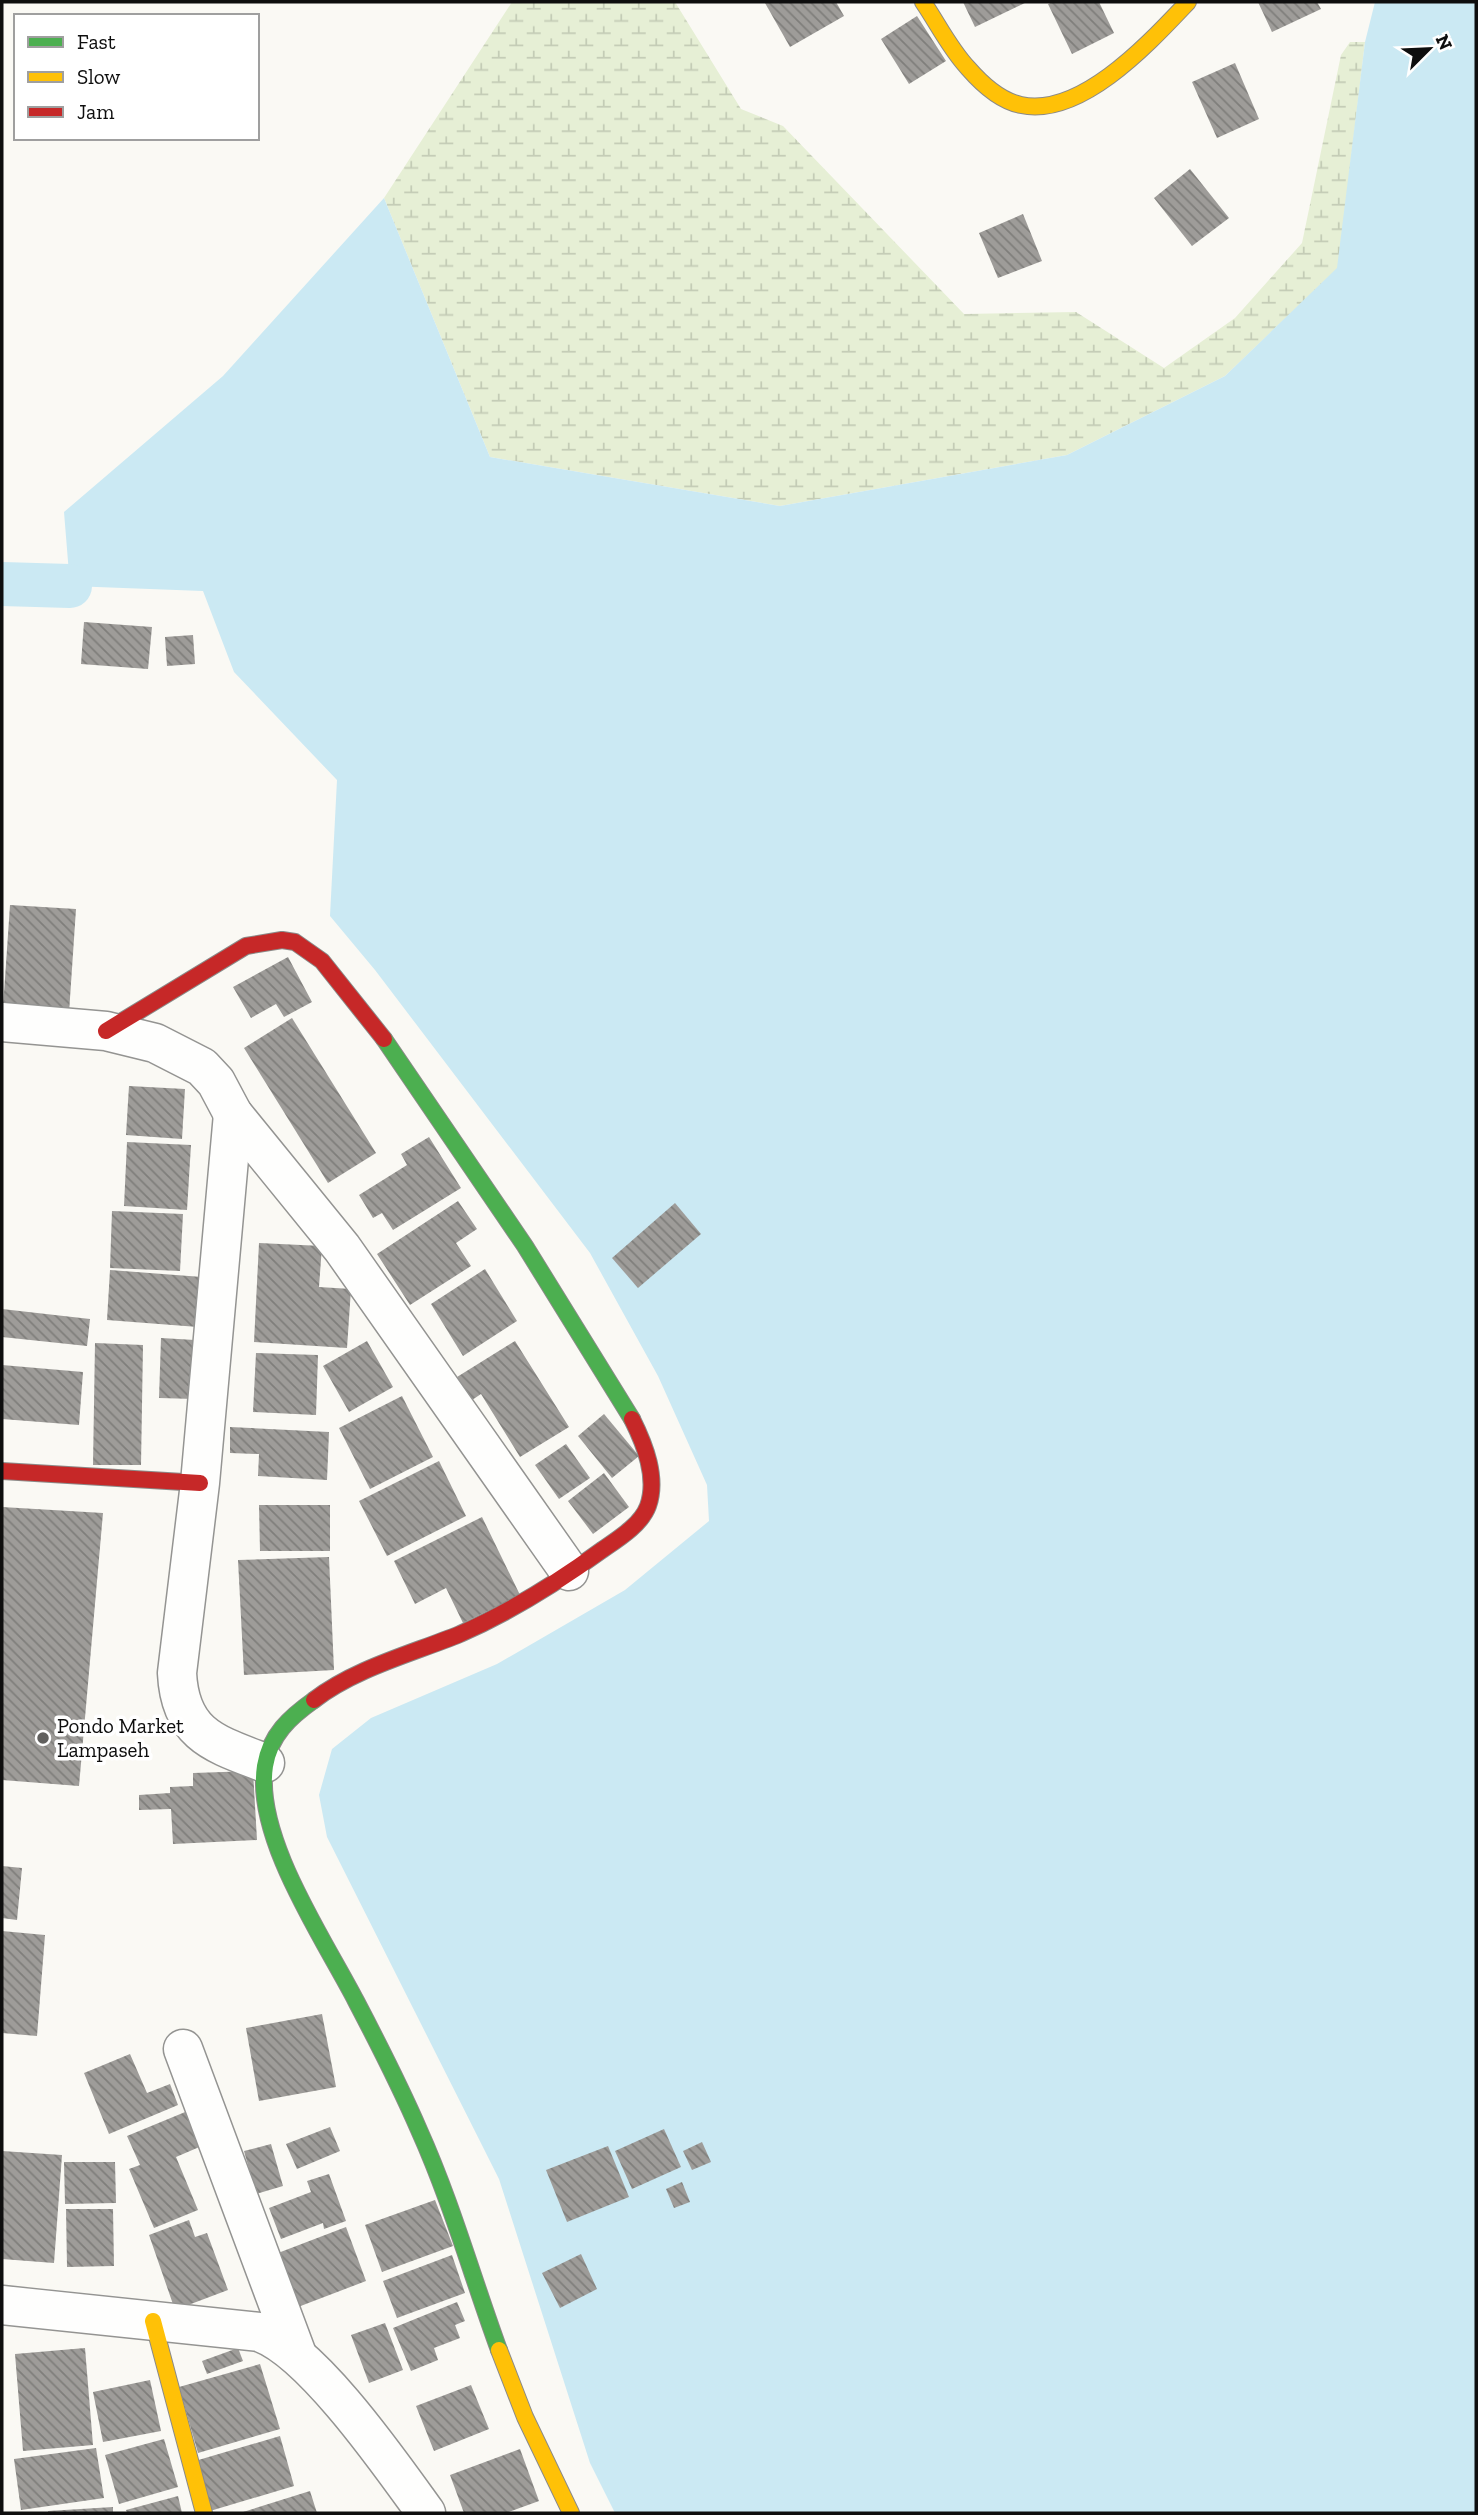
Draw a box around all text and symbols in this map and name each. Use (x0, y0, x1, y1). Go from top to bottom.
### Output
legend (14, 14, 259, 140)
north arrow (1394, 14, 1464, 84)
text: Fast (77, 29, 116, 54)
text: N (1431, 31, 1458, 54)
text: Slow (77, 64, 120, 89)
text: Jam (77, 99, 114, 124)
place label: Pondo Market Lampaseh (57, 1713, 184, 1762)
marker: Pondo Market Lampaseh (35, 1730, 51, 1746)

